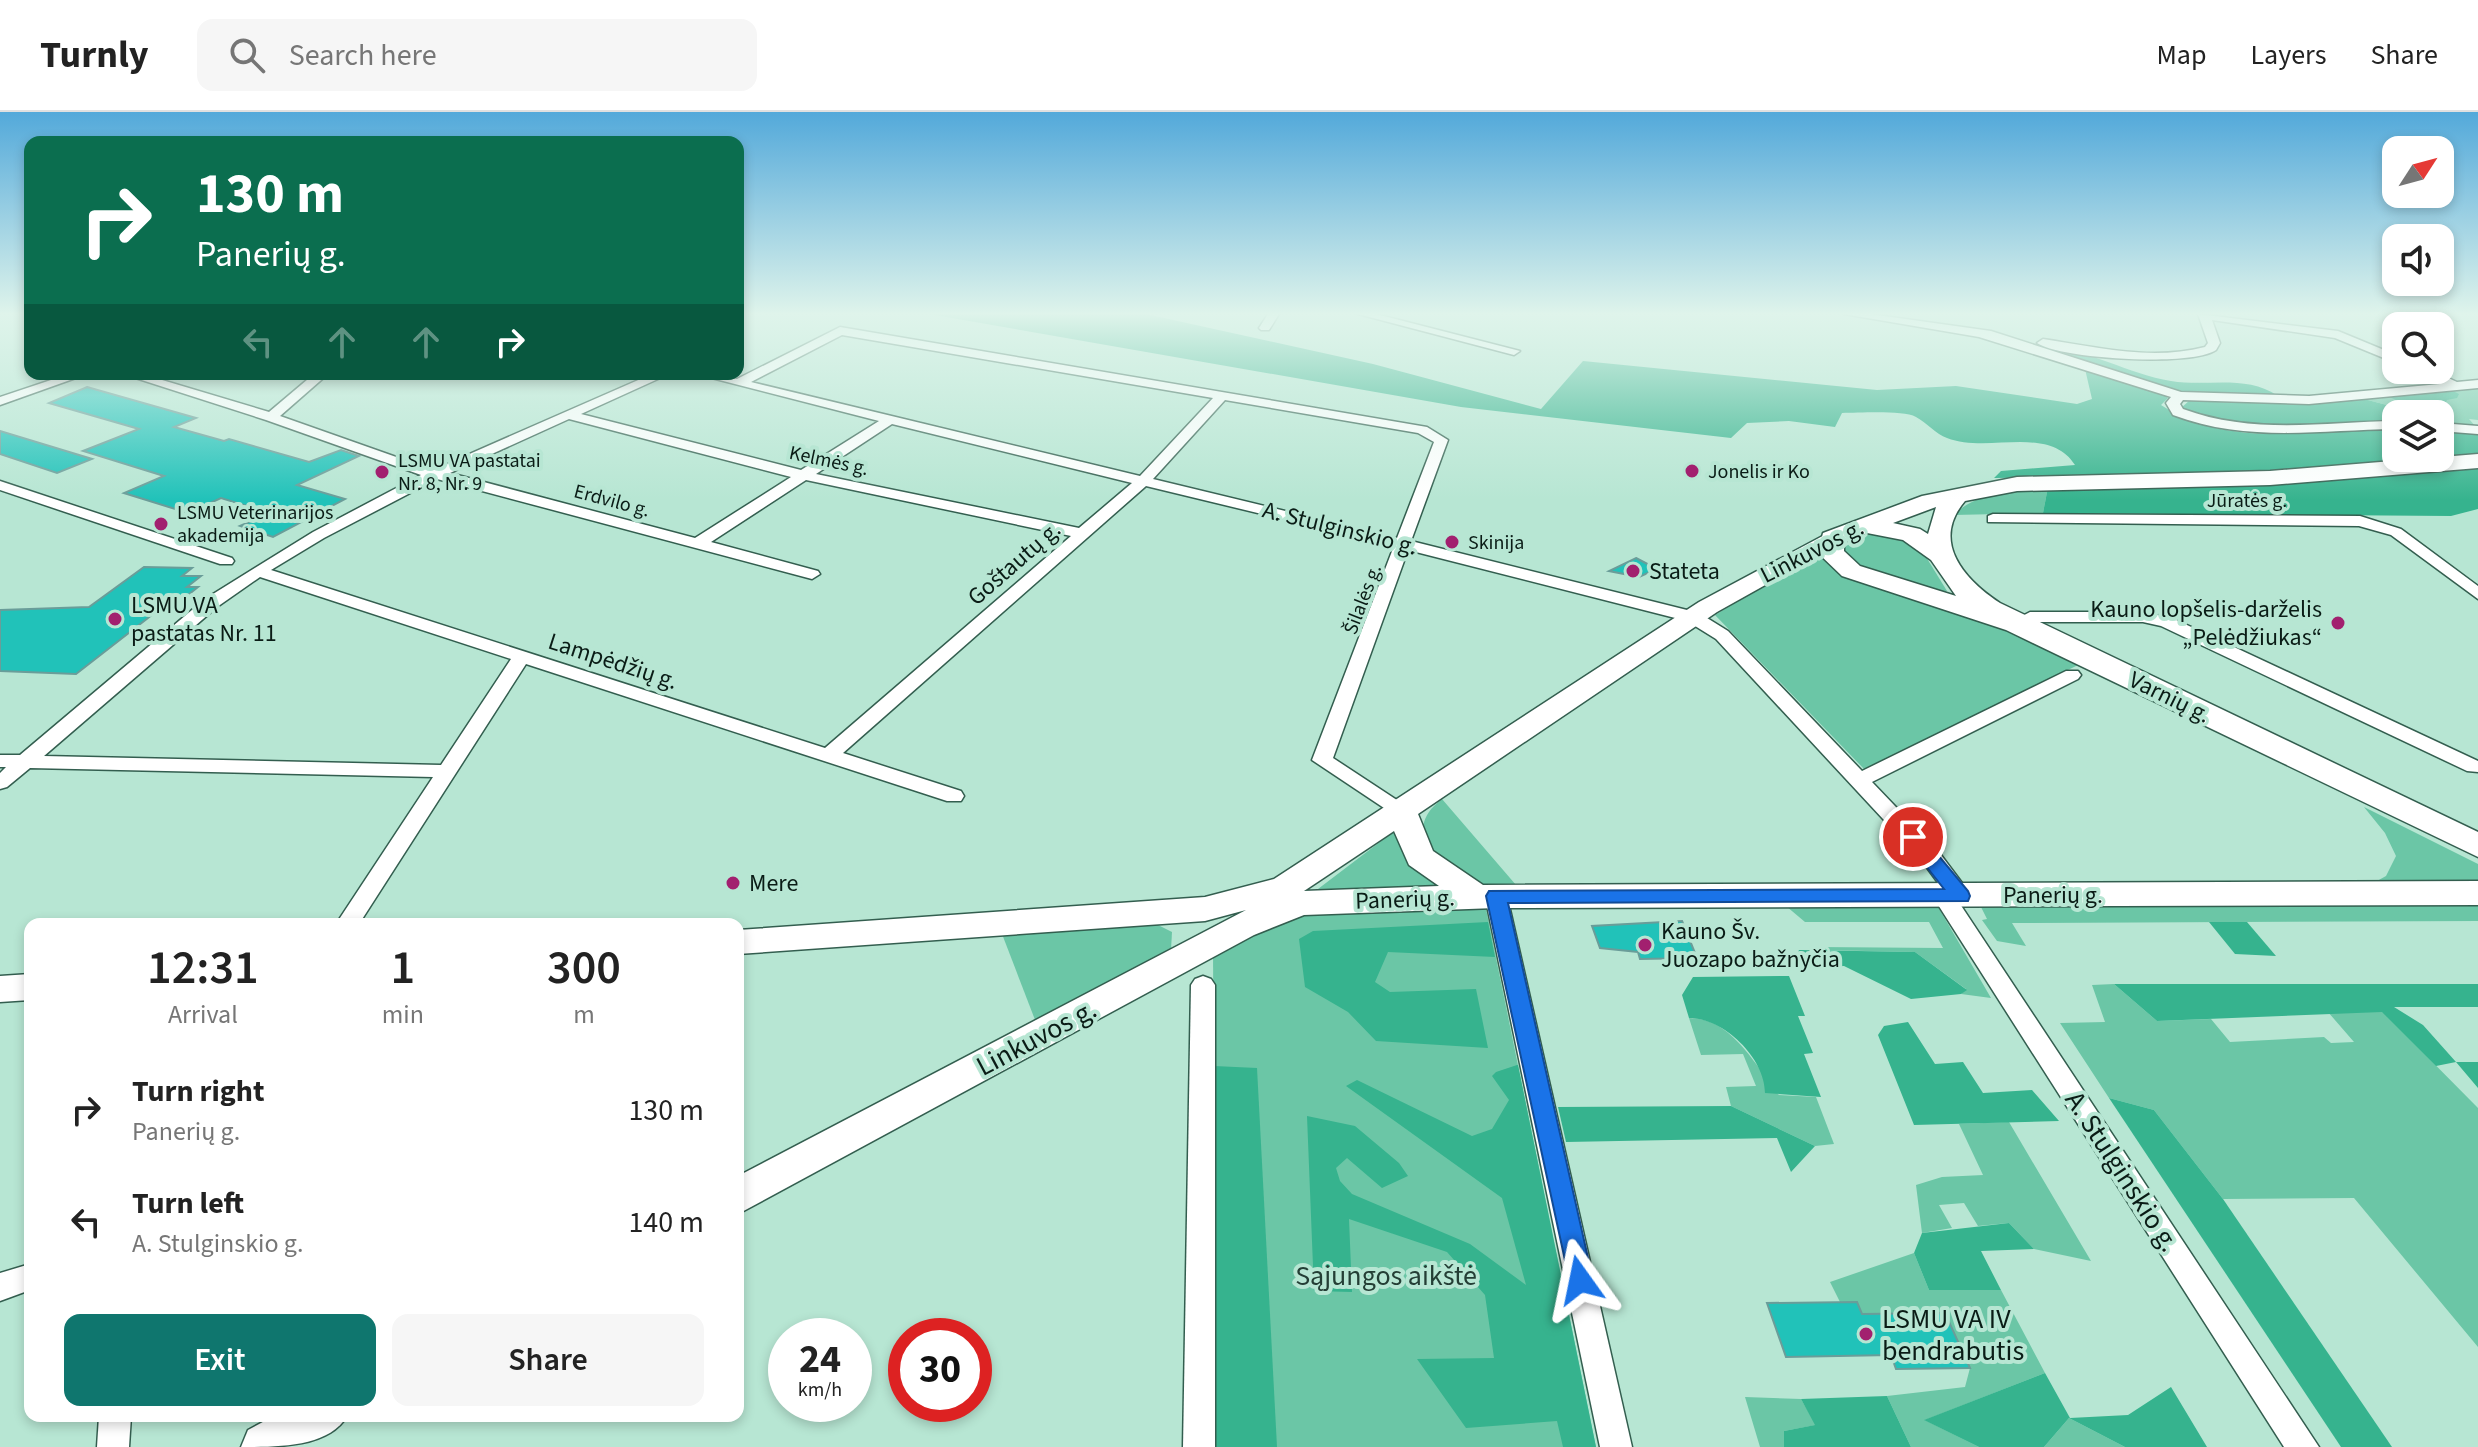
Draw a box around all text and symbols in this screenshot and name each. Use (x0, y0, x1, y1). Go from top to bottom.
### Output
search box (197, 19, 757, 91)
text: Turnly (40, 28, 149, 82)
icon: search (225, 33, 269, 77)
text: Search here (289, 34, 437, 77)
text: Map (2156, 35, 2206, 75)
text: Layers (2250, 35, 2326, 75)
text: Share (2370, 35, 2438, 75)
north arrow (2382, 136, 2454, 208)
map controls (2382, 136, 2454, 472)
text: 130 m (196, 155, 344, 234)
icon: right (64, 168, 168, 272)
button: sound (2382, 224, 2454, 296)
text: Panerių g. (196, 229, 346, 280)
button: search (2382, 312, 2454, 384)
icon: left (236, 320, 280, 364)
icon: ahead (320, 320, 364, 364)
icon: ahead (404, 320, 448, 364)
icon: right (488, 320, 532, 364)
button: layers (2382, 400, 2454, 472)
street label: Kelmės g. (787, 439, 871, 483)
place label: LSMU VA pastatai Nr. 8, Nr. 9 (398, 447, 541, 498)
place label: Jonelis ir Ko (1708, 458, 1810, 486)
marker: Jonelis ir Ko (1683, 462, 1701, 480)
marker: LSMU VA pastatai Nr. 8, Nr. 9 (373, 463, 391, 481)
street label: Erdvilo g. (571, 477, 653, 525)
street label: Jūratės g. (2207, 487, 2287, 515)
street label: A. Stulginskio g. (1259, 492, 1421, 565)
place label: LSMU Veterinarijos akademija (177, 499, 333, 550)
street label: Linkuvos g. (1754, 510, 1870, 593)
street label: Goštautų g. (960, 513, 1069, 614)
marker: LSMU Veterinarijos akademija (152, 515, 170, 533)
place label: Skinija (1468, 529, 1524, 557)
marker: Skinija (1443, 533, 1461, 551)
place label: Stateta (1649, 554, 1720, 589)
street label: Šilalės g. (1337, 560, 1389, 639)
marker: Stateta (1624, 562, 1642, 580)
place label: LSMU VA pastatas Nr. 11 (131, 588, 277, 651)
place label: Kauno lopšelis-darželis „Pelėdžiukas“ (2090, 592, 2322, 655)
marker: LSMU VA pastatas Nr. 11 (106, 610, 124, 628)
marker: Kauno lopšelis-darželis „Pelėdžiukas“ (2329, 614, 2347, 632)
street label: Lampėdžių g. (544, 624, 682, 699)
street label: Varnių g. (2123, 663, 2217, 732)
pin (1879, 803, 1947, 871)
icon: arrive (1891, 815, 1935, 859)
place label: Mere (749, 866, 798, 901)
marker: Mere (724, 874, 742, 892)
street label: Panerių g. (2003, 878, 2103, 913)
street label: Panerių g. (1355, 880, 1456, 919)
place label: Kauno Šv. Juozapo bažnyčia (1661, 914, 1840, 977)
text: 12:31 (147, 934, 259, 1002)
text: 1 (391, 934, 415, 1002)
text: 300 (547, 934, 621, 1002)
marker: Kauno Šv. Juozapo bažnyčia (1636, 936, 1654, 954)
street label: Linkuvos g. (969, 989, 1104, 1086)
text: Arrival (168, 996, 238, 1033)
text: min (382, 996, 424, 1033)
text: m (573, 996, 595, 1033)
text: Turn right (132, 1070, 264, 1113)
street label: A. Stulginskio g. (2055, 1083, 2189, 1260)
icon: right (64, 1088, 108, 1132)
text: 130 m (628, 1089, 704, 1132)
text: Panerių g. (132, 1113, 240, 1150)
text: Turn left (132, 1182, 244, 1225)
icon: left (64, 1200, 108, 1244)
text: 140 m (628, 1201, 704, 1244)
text: A. Stulginskio g. (132, 1225, 303, 1262)
position arrow (1538, 1238, 1622, 1322)
park label: Sąjungos aikštė (1295, 1256, 1477, 1296)
place label: LSMU VA IV bendrabutis (1882, 1299, 2024, 1371)
button: Exit (64, 1314, 376, 1406)
button: Share (392, 1314, 704, 1406)
speed limit sign: 30 (888, 1318, 992, 1422)
marker: LSMU VA IV bendrabutis (1857, 1325, 1875, 1343)
text: 24 (799, 1331, 841, 1388)
text: km/h (798, 1376, 842, 1404)

